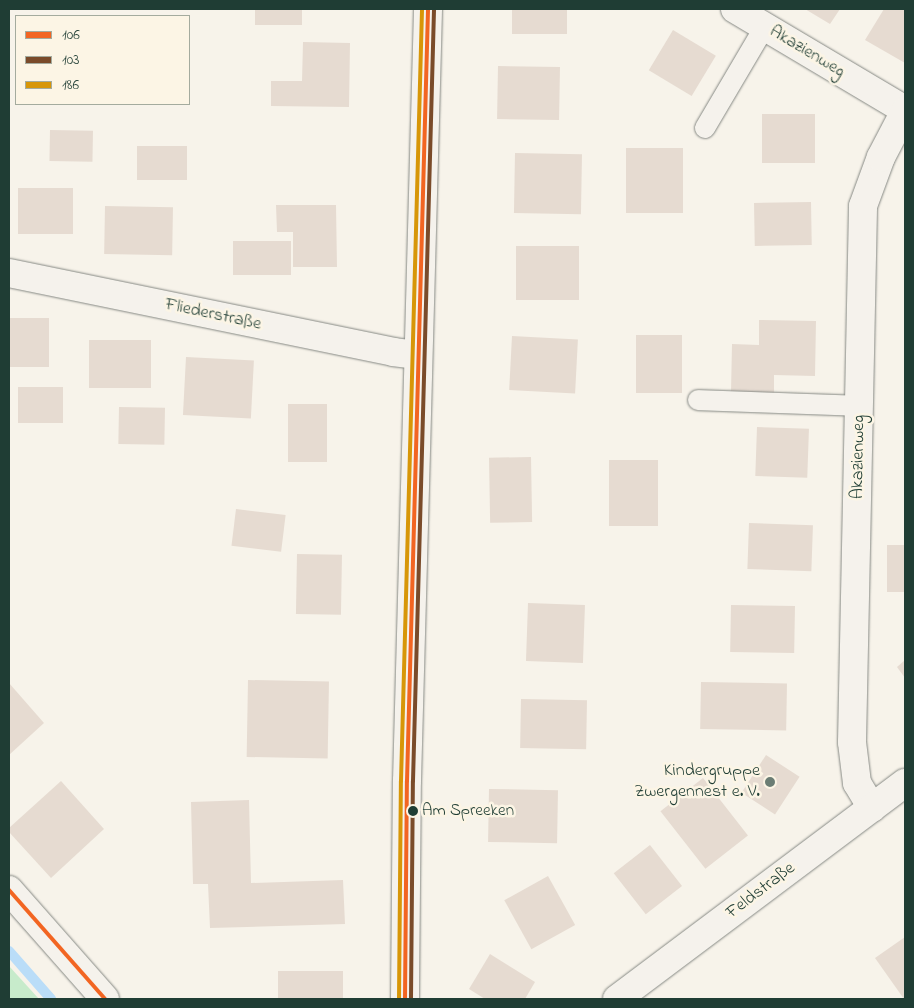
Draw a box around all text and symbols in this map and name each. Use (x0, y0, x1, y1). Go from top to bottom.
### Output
legend (15, 15, 190, 105)
street label: Akazienweg (765, 21, 849, 83)
text: 106 (62, 24, 80, 46)
text: 103 (62, 49, 79, 71)
text: 186 (62, 74, 79, 96)
street label: Fliederstraße (163, 294, 263, 336)
street label: Akazienweg (847, 415, 871, 499)
place label: Kindergruppe Zwergennest e. V. (634, 761, 760, 804)
marker: Kindergruppe Zwergennest e. V. (764, 776, 776, 788)
place label: Am Spreeken (422, 801, 514, 821)
marker: Am Spreeken (408, 806, 418, 816)
street label: Feldstraße (722, 858, 800, 924)

